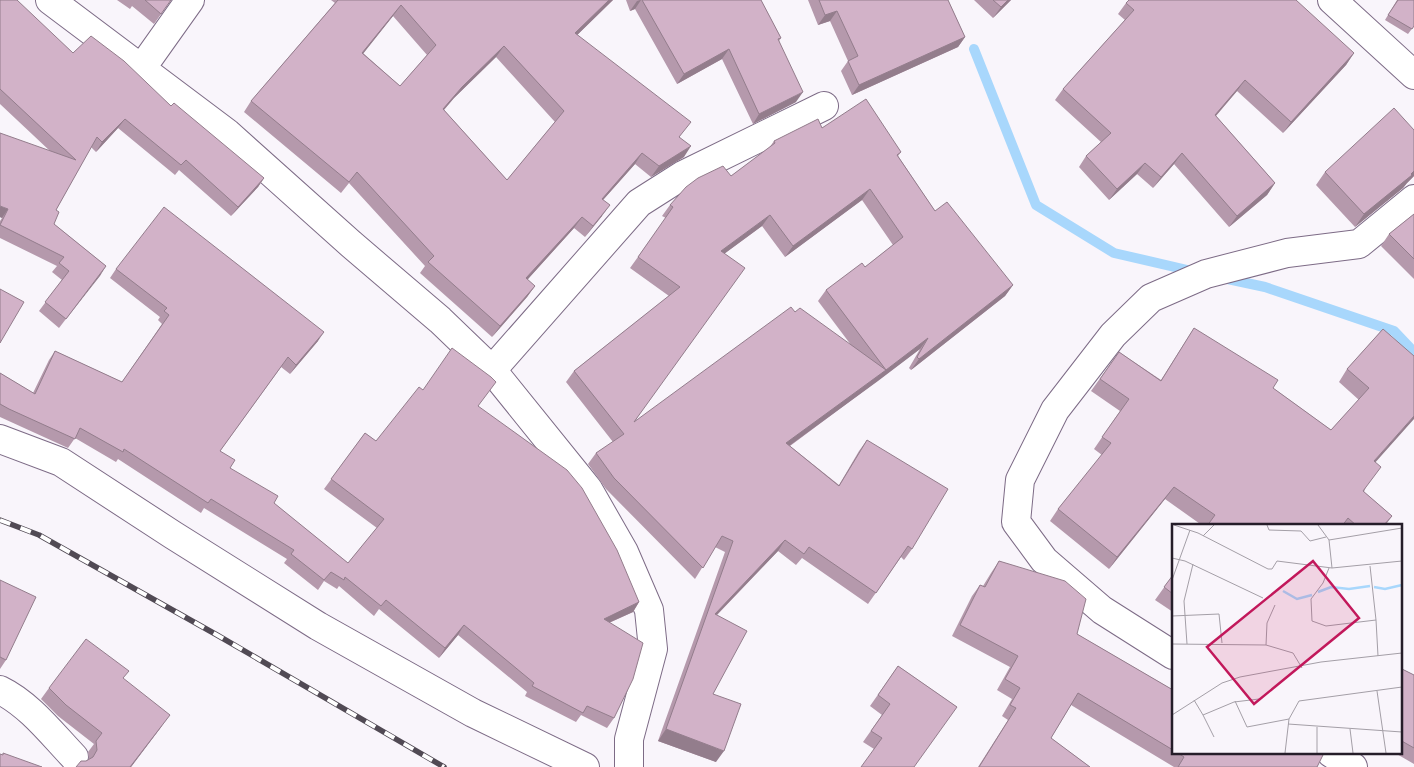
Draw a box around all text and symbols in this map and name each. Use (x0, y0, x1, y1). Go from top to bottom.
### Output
inset map (1172, 524, 1402, 754)

